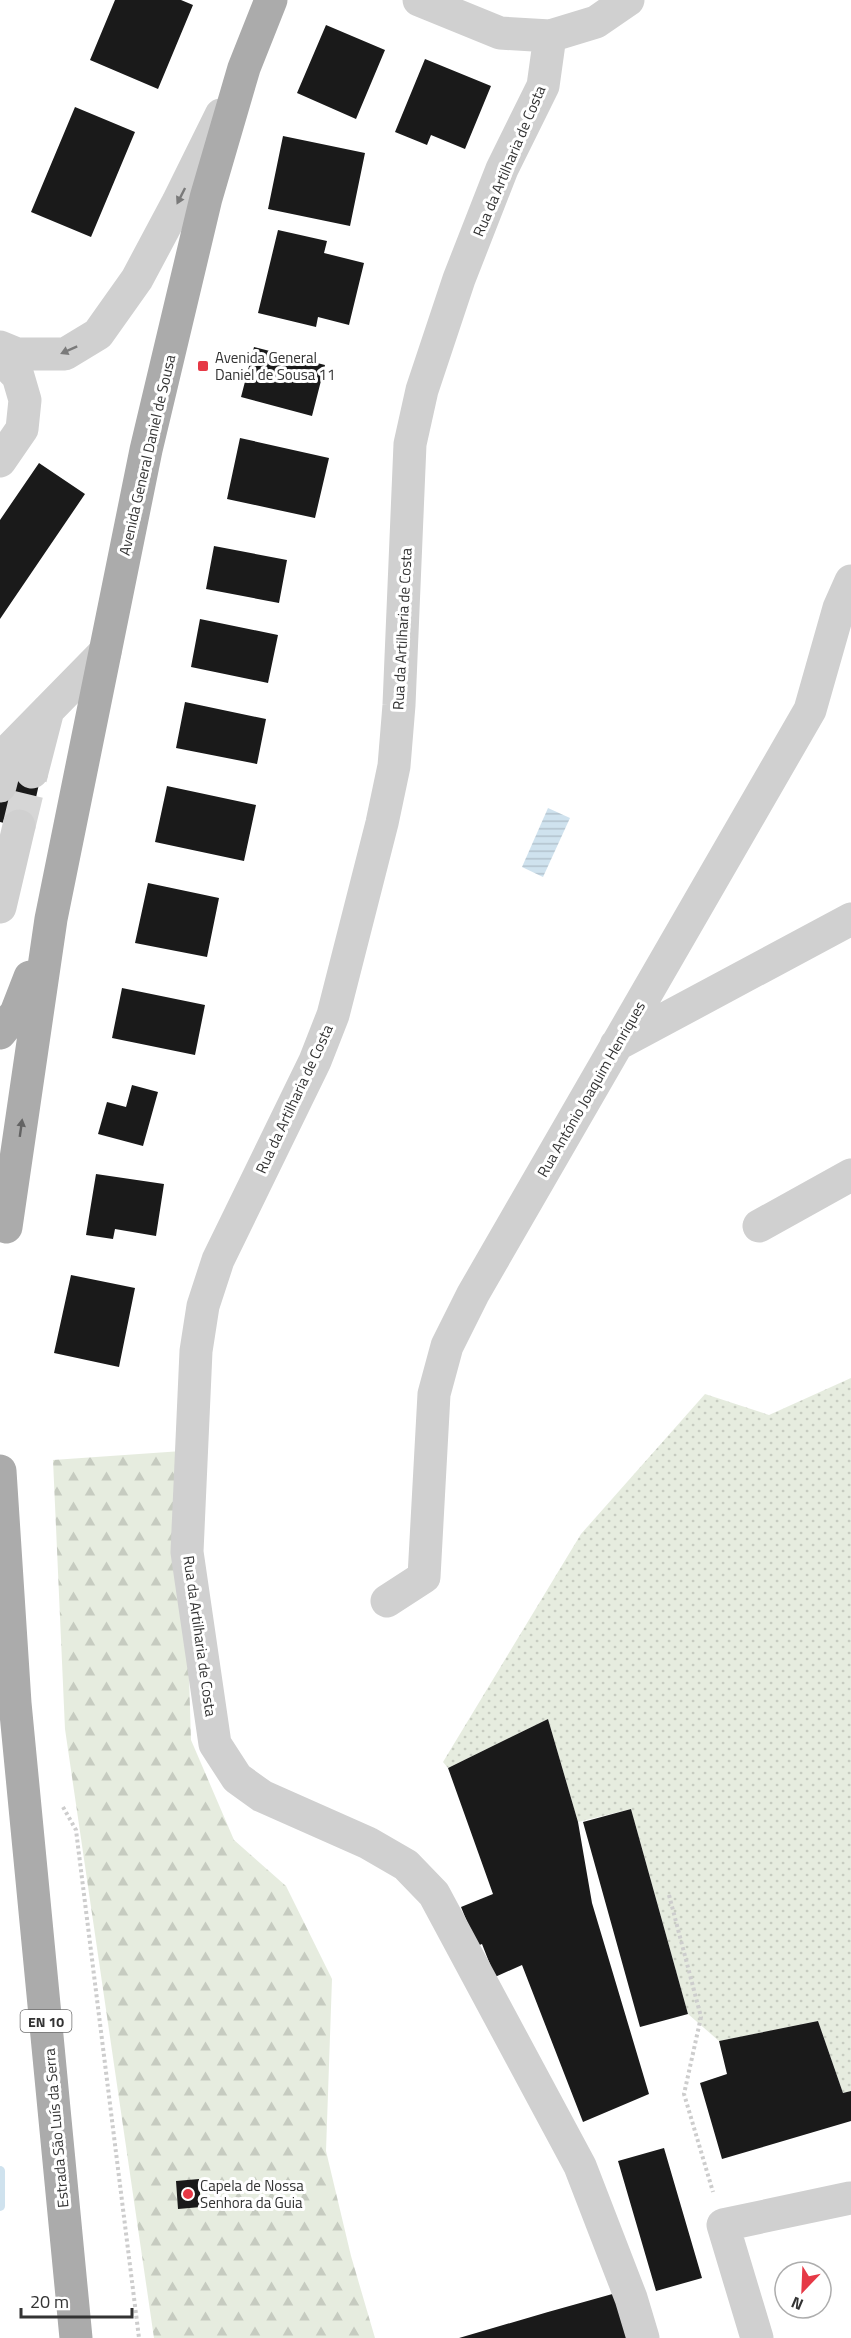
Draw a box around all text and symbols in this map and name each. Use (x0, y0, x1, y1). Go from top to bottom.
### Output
street label: Rua da Artilharia de Costa (467, 81, 551, 240)
one-way arrow (176, 187, 186, 204)
one-way arrow (60, 345, 78, 355)
place label: Avenida General Daniel de Sousa 11 (215, 346, 335, 386)
street label: Avenida General Daniel de Sousa (113, 352, 181, 558)
marker: Avenida General Daniel de Sousa 11 (196, 359, 210, 373)
street label: Rua da Artilharia de Costa (386, 547, 418, 711)
street label: Rua António Joaquim Henriques (531, 997, 651, 1181)
street label: Rua da Artilharia de Costa (249, 1020, 339, 1177)
one-way arrow (16, 1118, 25, 1137)
street label: Rua da Artilharia de Costa (177, 1554, 223, 1718)
road number: EN 10 (20, 2010, 72, 2032)
street label: Estrada São Luís da Serra (38, 2047, 74, 2209)
place label: Capela de Nossa Senhora da Guia (200, 2174, 304, 2214)
marker: Capela de Nossa Senhora da Guia (181, 2187, 195, 2201)
north arrow (773, 2260, 833, 2320)
scale bar (21, 2281, 132, 2319)
text: 20 m (30, 2288, 69, 2315)
text: N (787, 2291, 807, 2317)

